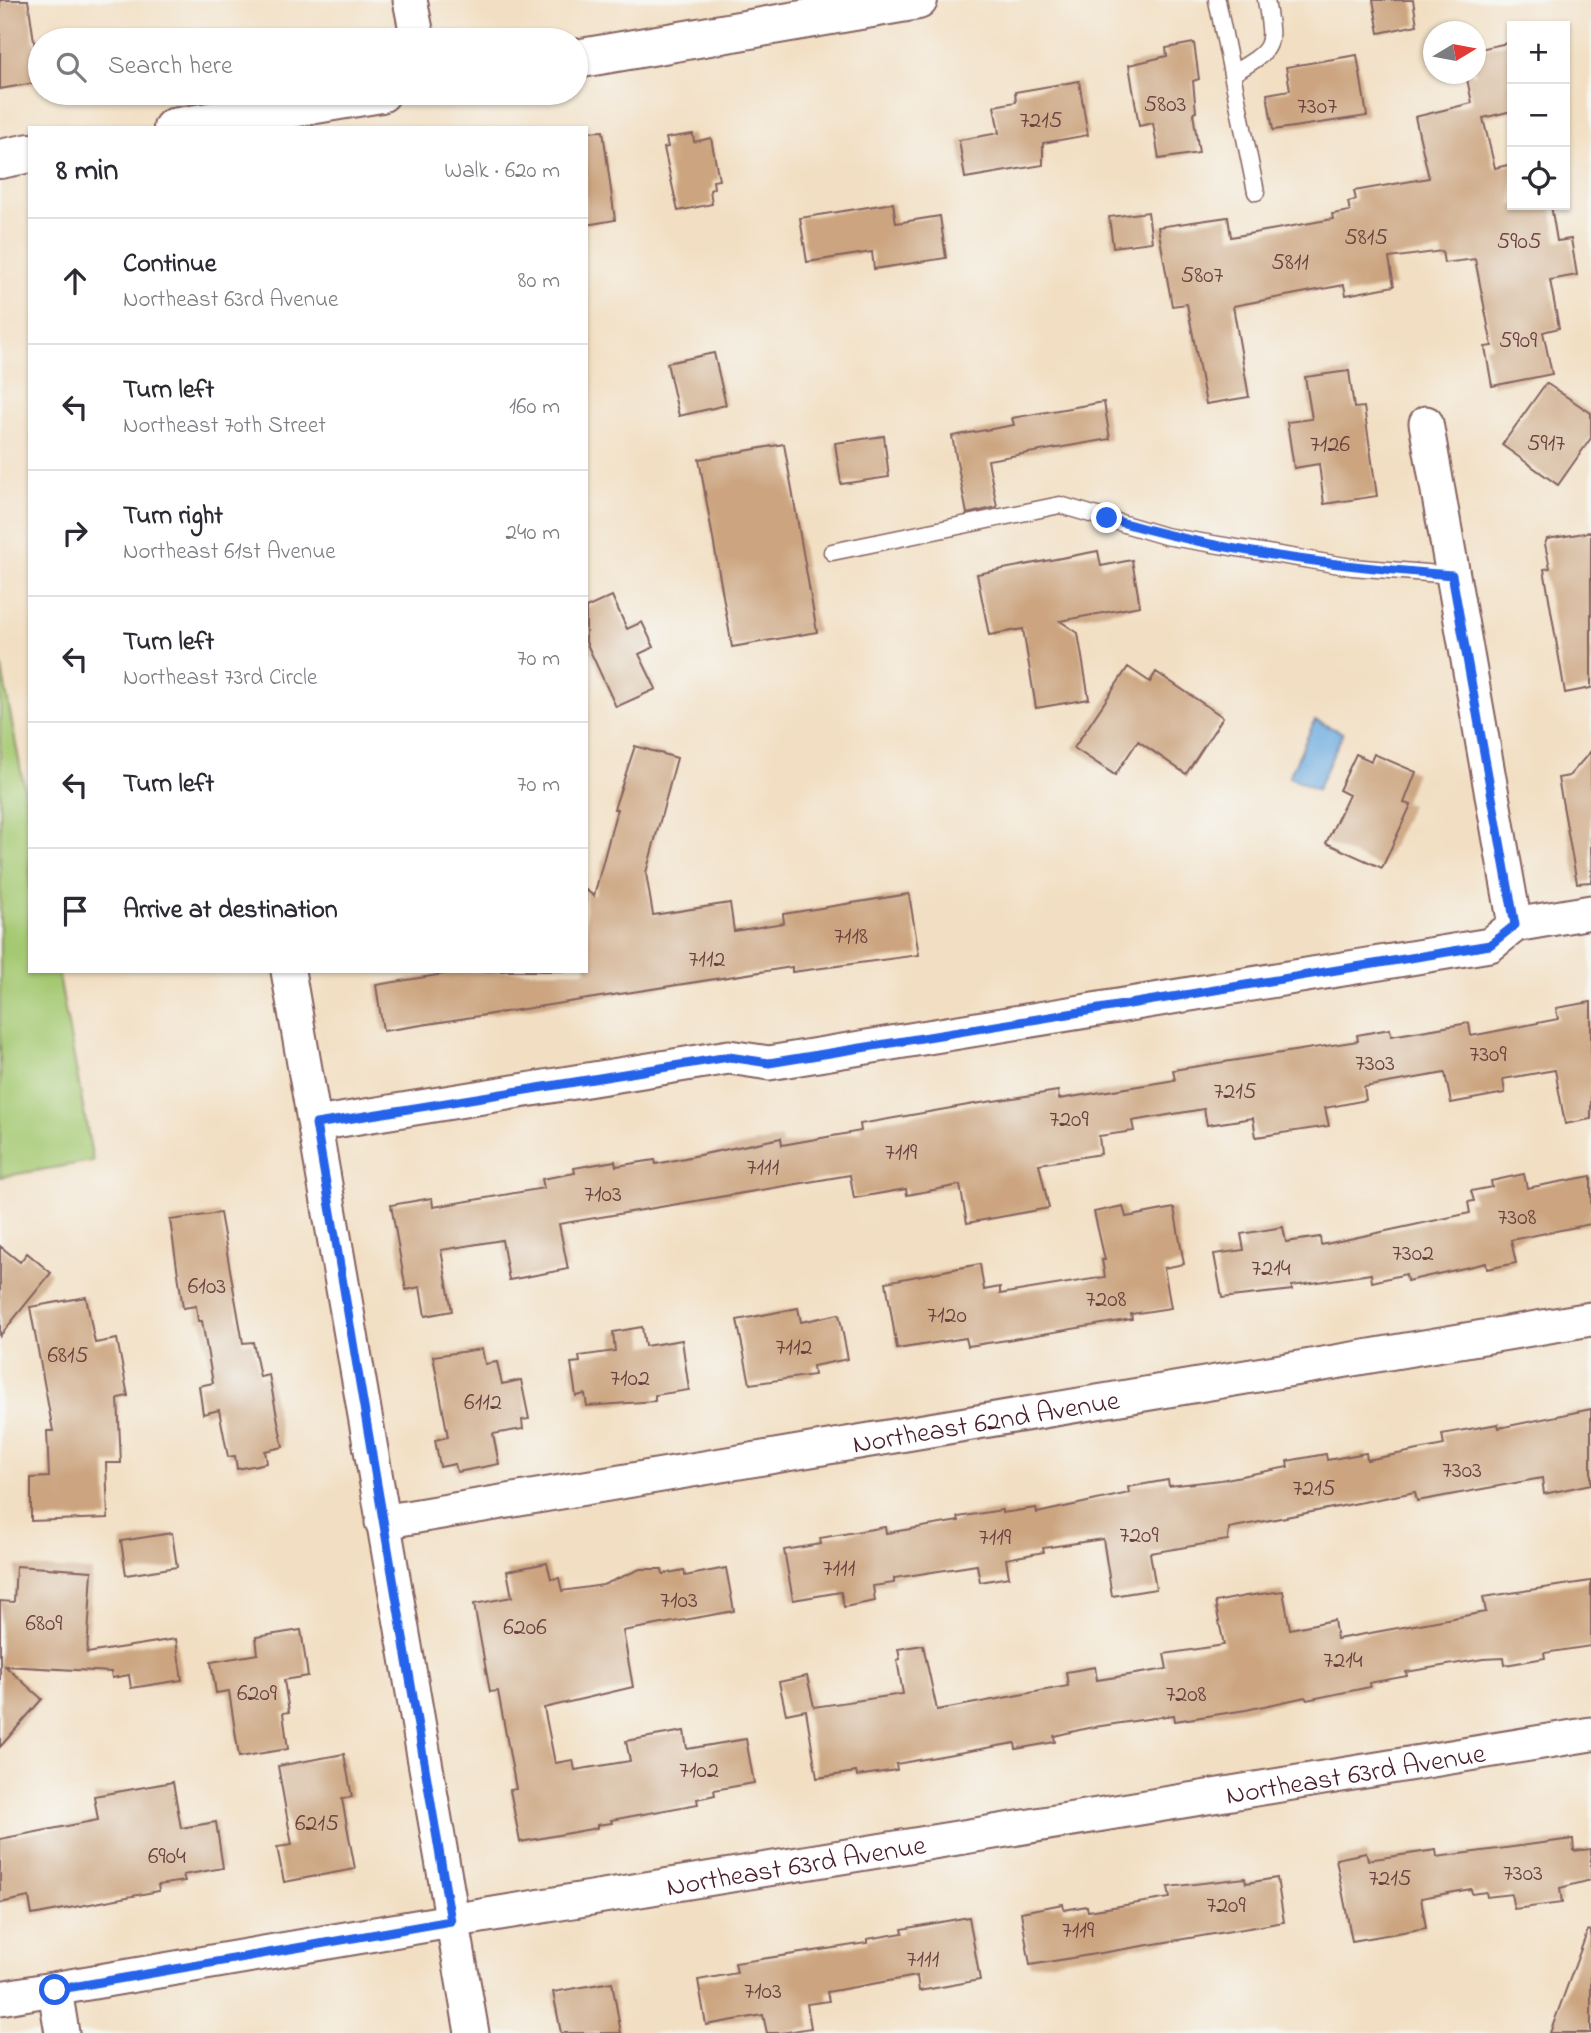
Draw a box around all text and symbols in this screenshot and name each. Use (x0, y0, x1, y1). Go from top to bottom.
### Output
north arrow (1423, 21, 1486, 84)
map controls (1507, 21, 1570, 210)
button: + (1507, 21, 1570, 84)
search box (28, 28, 588, 105)
icon: search (52, 48, 90, 86)
text: Search here (108, 48, 233, 86)
button: − (1507, 84, 1570, 147)
house number: 5803 (1143, 88, 1187, 123)
house number: 7307 (1297, 90, 1337, 125)
house number: 7215 (1019, 104, 1063, 139)
button: locate (1507, 147, 1570, 210)
text: 8 min (56, 150, 118, 194)
text: Walk · 620 m (444, 155, 560, 188)
house number: 5815 (1344, 221, 1388, 256)
house number: 5905 (1496, 225, 1542, 260)
text: Continue (123, 246, 216, 284)
house number: 5811 (1271, 246, 1309, 281)
house number: 5807 (1181, 259, 1224, 294)
icon: ahead (56, 262, 94, 300)
text: 80 m (518, 265, 560, 298)
text: Northeast 63rd Avenue (123, 284, 338, 317)
house number: 5909 (1499, 324, 1538, 359)
text: Turn left (123, 372, 214, 410)
icon: left (56, 388, 94, 426)
text: 160 m (509, 391, 560, 424)
text: Northeast 70th Street (123, 410, 326, 443)
house number: 5917 (1527, 427, 1565, 462)
house number: 7126 (1310, 428, 1350, 463)
text: Turn right (123, 498, 223, 536)
route end (1091, 502, 1122, 533)
icon: right (56, 514, 94, 552)
text: 240 m (506, 517, 560, 550)
text: Northeast 61st Avenue (123, 536, 336, 569)
text: Turn left (123, 624, 214, 662)
icon: left (56, 640, 94, 678)
text: 70 m (517, 643, 560, 676)
text: Northeast 73rd Circle (123, 662, 317, 695)
icon: left (56, 766, 94, 804)
text: Turn left (123, 766, 214, 804)
text: 70 m (517, 769, 560, 802)
icon: arrive (56, 892, 94, 930)
text: Arrive at destination (123, 892, 338, 930)
house number: 7118 (834, 920, 868, 955)
house number: 7112 (688, 943, 726, 978)
house number: 7309 (1469, 1038, 1507, 1073)
house number: 7303 (1355, 1047, 1395, 1082)
house number: 7215 (1213, 1075, 1257, 1110)
house number: 7209 (1049, 1103, 1089, 1138)
house number: 7119 (885, 1136, 918, 1171)
house number: 7111 (747, 1151, 780, 1186)
house number: 7103 (584, 1178, 622, 1213)
house number: 7308 (1497, 1201, 1537, 1236)
house number: 7302 (1392, 1237, 1434, 1272)
house number: 7214 (1251, 1252, 1291, 1287)
house number: 6103 (188, 1270, 226, 1305)
house number: 7208 (1085, 1283, 1127, 1318)
house number: 7120 (927, 1299, 967, 1334)
house number: 7112 (775, 1331, 813, 1366)
house number: 6815 (48, 1339, 89, 1374)
house number: 7102 (610, 1362, 650, 1397)
street label: Northeast 62nd Avenue (850, 1381, 1123, 1467)
house number: 6112 (464, 1386, 502, 1421)
house number: 7303 (1442, 1454, 1482, 1489)
house number: 7215 (1292, 1472, 1336, 1507)
house number: 7209 (1119, 1519, 1159, 1554)
house number: 7119 (979, 1521, 1012, 1556)
house number: 7111 (823, 1552, 856, 1587)
house number: 7103 (660, 1584, 698, 1619)
house number: 6809 (25, 1607, 63, 1642)
house number: 6206 (503, 1611, 547, 1646)
house number: 7214 (1323, 1644, 1363, 1679)
house number: 6209 (237, 1677, 278, 1712)
house number: 7208 (1165, 1678, 1207, 1713)
street label: Northeast 63rd Avenue (1223, 1735, 1489, 1818)
house number: 7102 (679, 1754, 719, 1789)
house number: 6215 (295, 1807, 339, 1842)
street label: Northeast 63rd Avenue (664, 1826, 930, 1909)
house number: 6904 (148, 1840, 186, 1875)
house number: 7303 (1503, 1857, 1543, 1892)
house number: 7215 (1368, 1862, 1412, 1897)
house number: 7209 (1206, 1889, 1246, 1924)
house number: 7119 (1062, 1914, 1095, 1949)
house number: 7111 (907, 1943, 940, 1978)
route start (39, 1974, 70, 2005)
house number: 7103 (744, 1975, 782, 2010)

